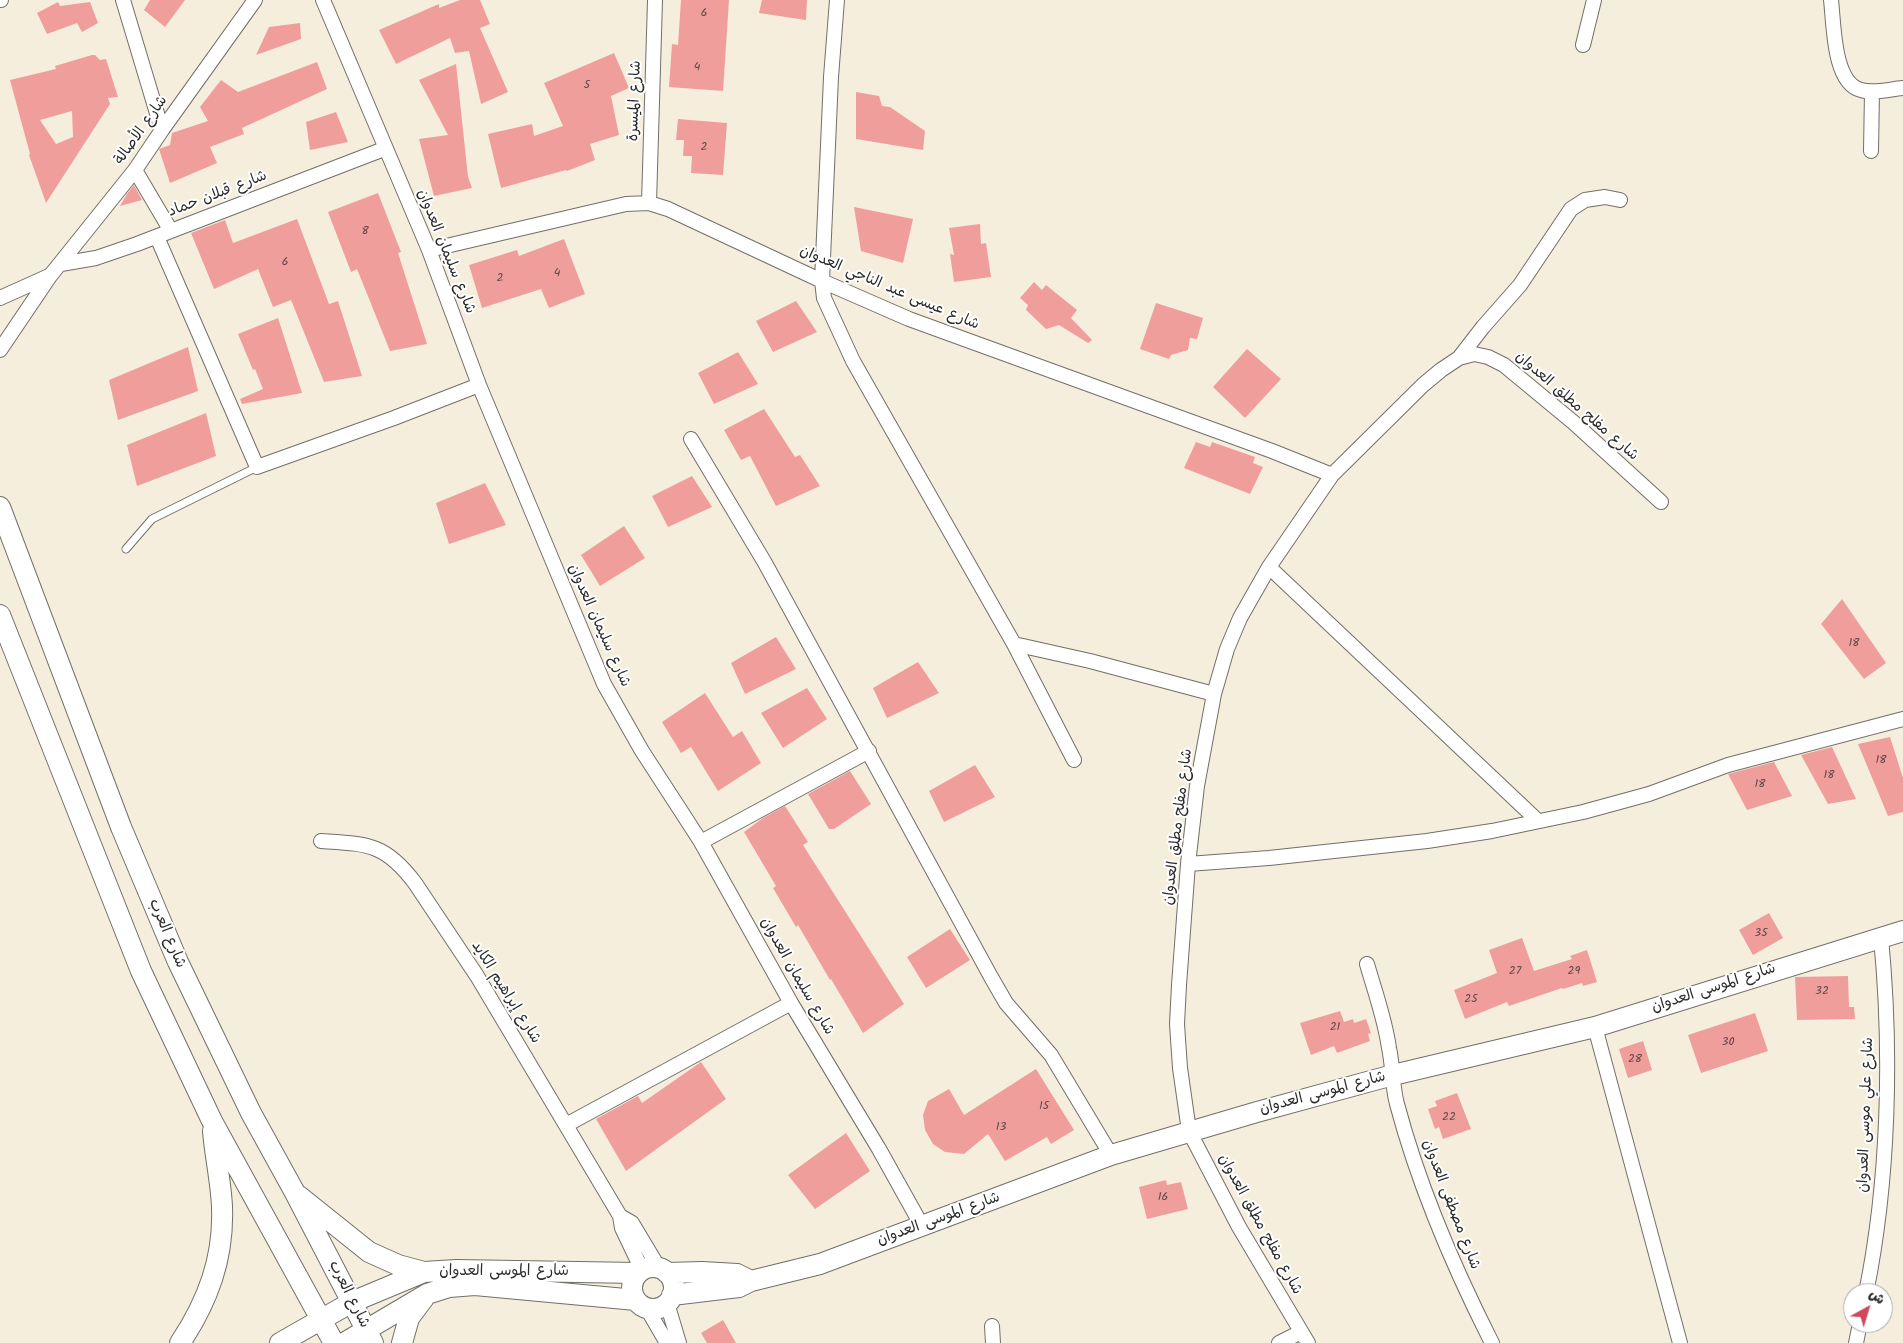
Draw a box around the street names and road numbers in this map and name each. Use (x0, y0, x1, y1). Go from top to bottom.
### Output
street label: شارع الميسرة (626, 60, 646, 142)
street label: شارع الأصالة (112, 93, 172, 169)
street label: شارع قبلان حماد (166, 168, 270, 222)
street label: شارع سليمان العدوان (412, 187, 478, 317)
street label: شارع عيسى عبد الناجي العدوان (797, 243, 981, 335)
street label: شارع مفلح مطلق العدوان (1511, 349, 1641, 465)
street label: شارع سليمان العدوان (563, 562, 633, 690)
street label: شارع مفلح مطلق العدوان (1160, 748, 1198, 906)
street label: شارع العرب (143, 897, 189, 971)
street label: شارع سليمان العدوان (755, 915, 837, 1039)
street label: شارع إبراهيم الكايد (466, 938, 544, 1048)
street label: شارع الموسى العدوان (1650, 960, 1778, 1018)
street label: شارع علي موسى العدوان (1855, 1037, 1879, 1193)
street label: شارع الموسى العدوان (1258, 1069, 1388, 1119)
street label: شارع مصطفى العدوان (1417, 1138, 1483, 1272)
street label: شارع مفلح مطلق العدوان (1213, 1152, 1305, 1298)
street label: شارع الموسى العدوان (875, 1189, 1003, 1251)
street label: شارع العرب (323, 1258, 373, 1332)
street label: شارع الموسى العدوان (439, 1263, 569, 1281)

